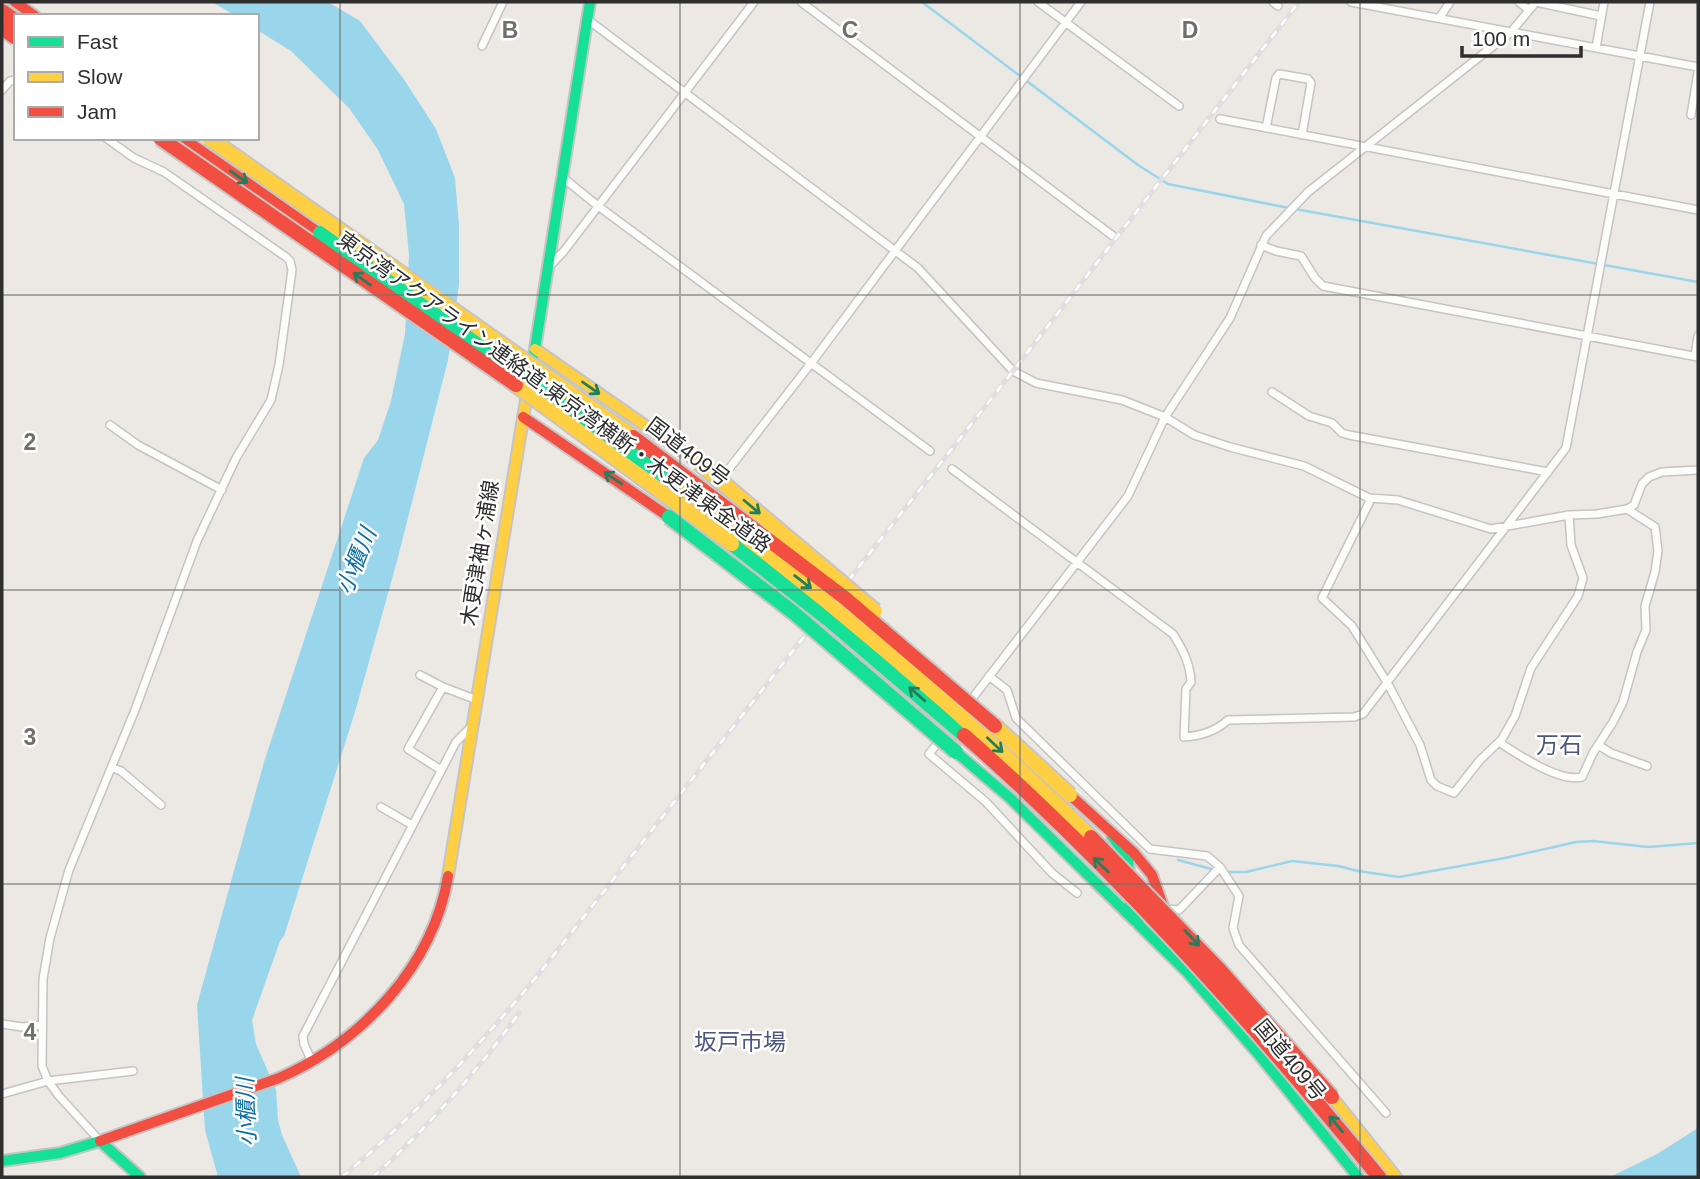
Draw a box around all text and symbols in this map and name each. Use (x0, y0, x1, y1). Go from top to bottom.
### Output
legend (14, 14, 259, 140)
scale bar (1462, 14, 1581, 58)
text: B (502, 17, 518, 43)
text: C (842, 17, 858, 43)
text: D (1182, 17, 1198, 43)
text: 100 m (1472, 27, 1530, 50)
text: Fast (77, 30, 118, 53)
text: Slow (77, 65, 123, 88)
text: Jam (77, 100, 117, 123)
one-way arrow (229, 170, 248, 184)
street label: 東京湾アクアライン連絡道;東京湾横断・木更津東金道路 (333, 227, 775, 557)
one-way arrow (353, 272, 372, 286)
one-way arrow (581, 381, 600, 395)
street label: 国道409号 (642, 413, 734, 490)
text: 2 (24, 429, 36, 455)
one-way arrow (603, 471, 623, 485)
street label: 木更津袖ヶ浦線 (457, 479, 502, 627)
one-way arrow (743, 498, 761, 514)
water label: 小櫃川 (331, 521, 382, 598)
one-way arrow (793, 574, 811, 589)
one-way arrow (908, 686, 926, 702)
text: 3 (24, 724, 36, 750)
district label: 万石 (1536, 732, 1582, 758)
one-way arrow (986, 736, 1003, 753)
one-way arrow (1093, 856, 1110, 873)
one-way arrow (1183, 929, 1200, 946)
street label: 国道409号 (1250, 1015, 1331, 1105)
text: 4 (24, 1019, 37, 1045)
district label: 坂戸市場 (694, 1029, 786, 1055)
water label: 小櫃川 (232, 1074, 260, 1147)
one-way arrow (1329, 1116, 1344, 1134)

